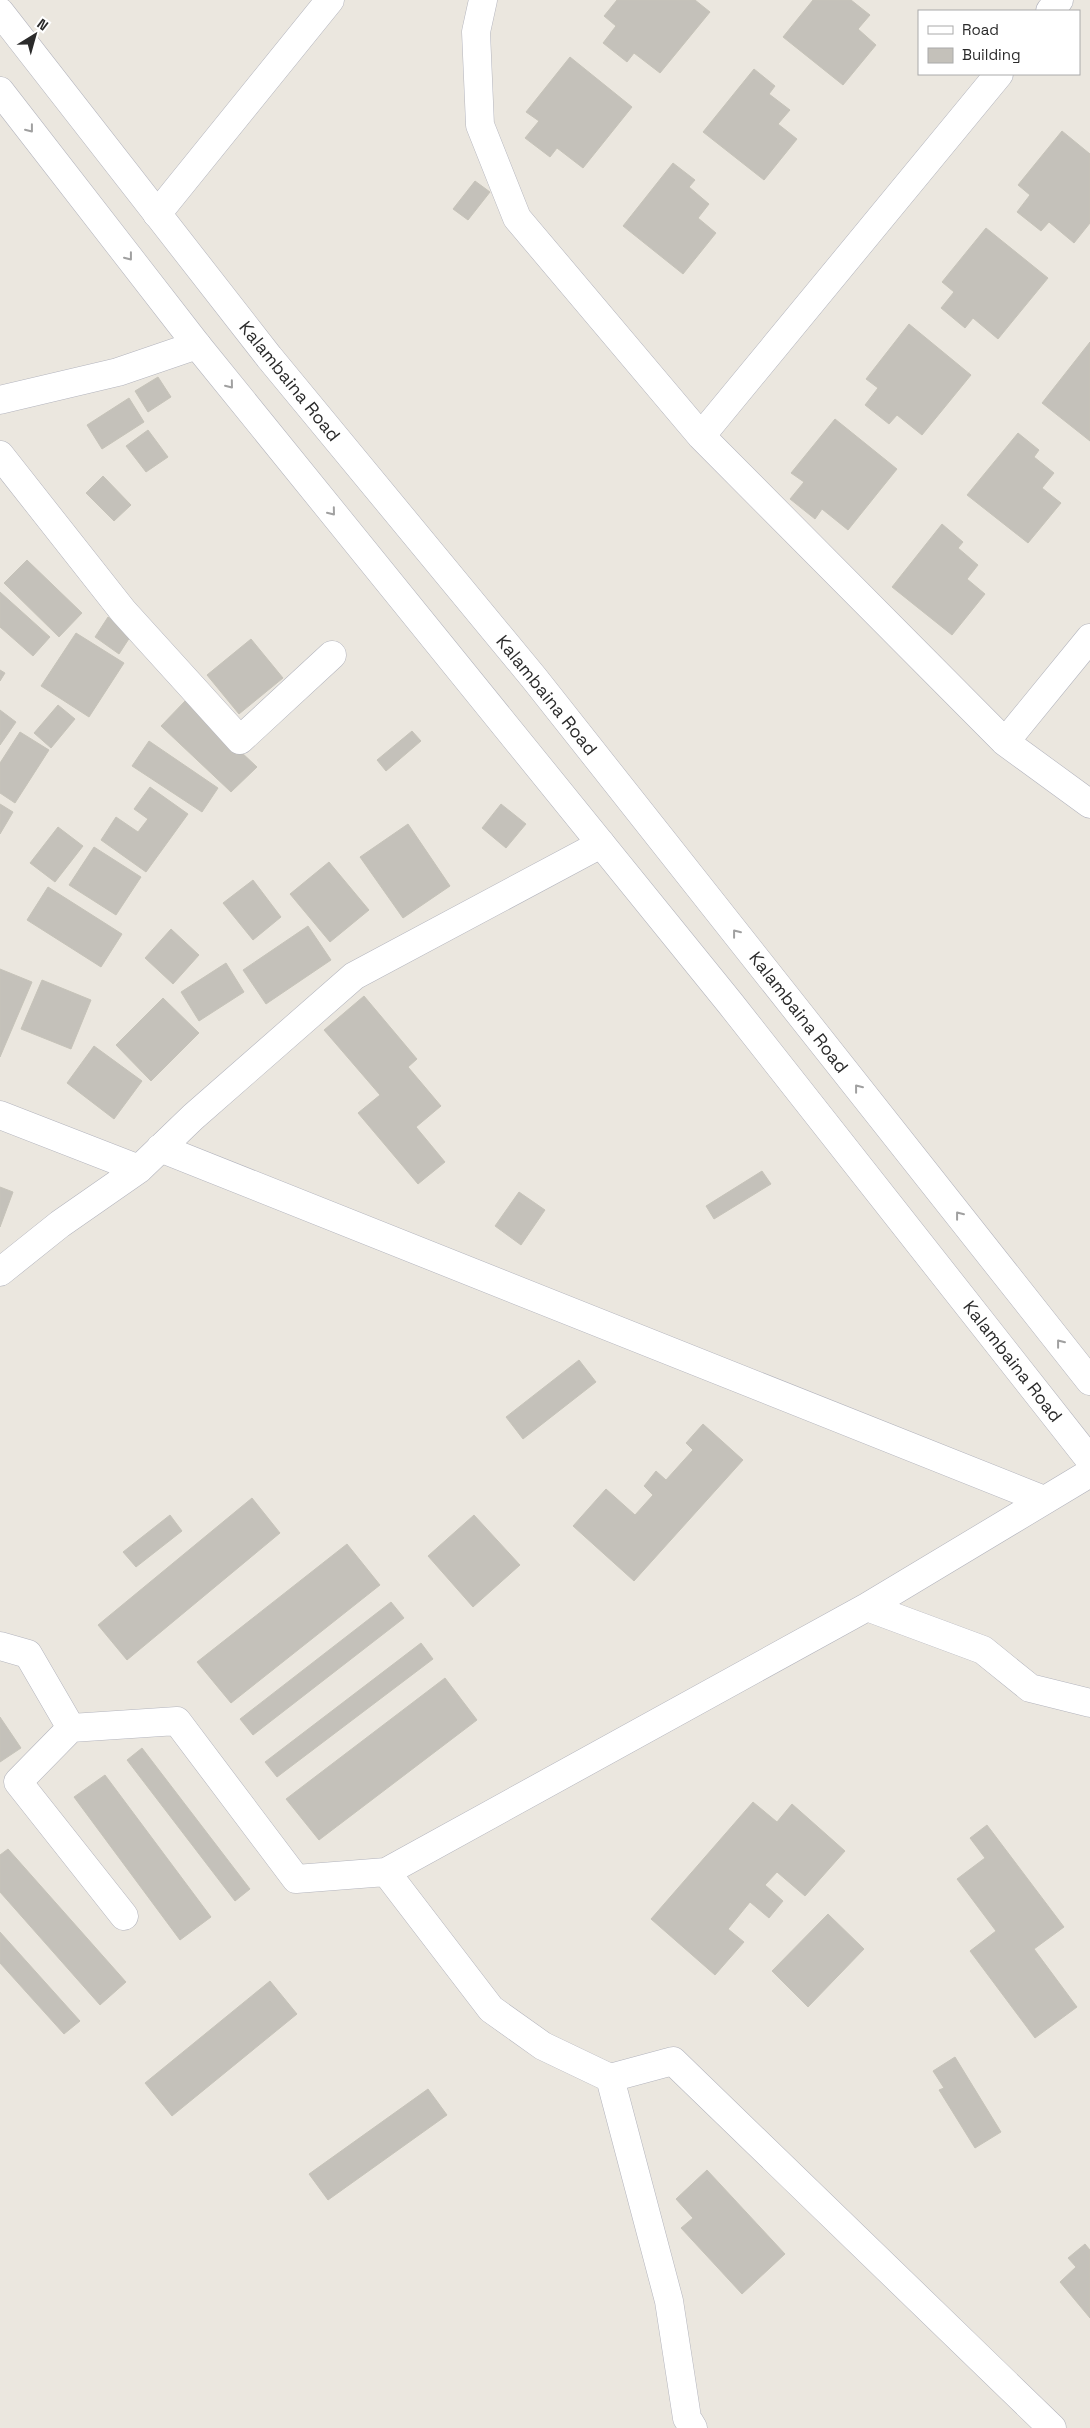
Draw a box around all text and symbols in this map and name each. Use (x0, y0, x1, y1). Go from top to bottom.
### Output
north arrow (10, 10, 60, 60)
legend (918, 10, 1080, 75)
text: N (34, 15, 52, 35)
text: Road (962, 20, 999, 39)
text: Building (962, 45, 1021, 64)
one-way arrow (24, 123, 33, 133)
one-way arrow (124, 252, 133, 261)
street label: Kalambaina Road (234, 316, 346, 446)
one-way arrow (224, 379, 232, 388)
one-way arrow (327, 506, 336, 515)
street label: Kalambaina Road (491, 630, 603, 760)
one-way arrow (733, 929, 742, 939)
street label: Kalambaina Road (744, 947, 854, 1077)
one-way arrow (856, 1085, 864, 1094)
one-way arrow (957, 1212, 965, 1221)
street label: Kalambaina Road (958, 1296, 1068, 1426)
one-way arrow (1057, 1340, 1065, 1349)

